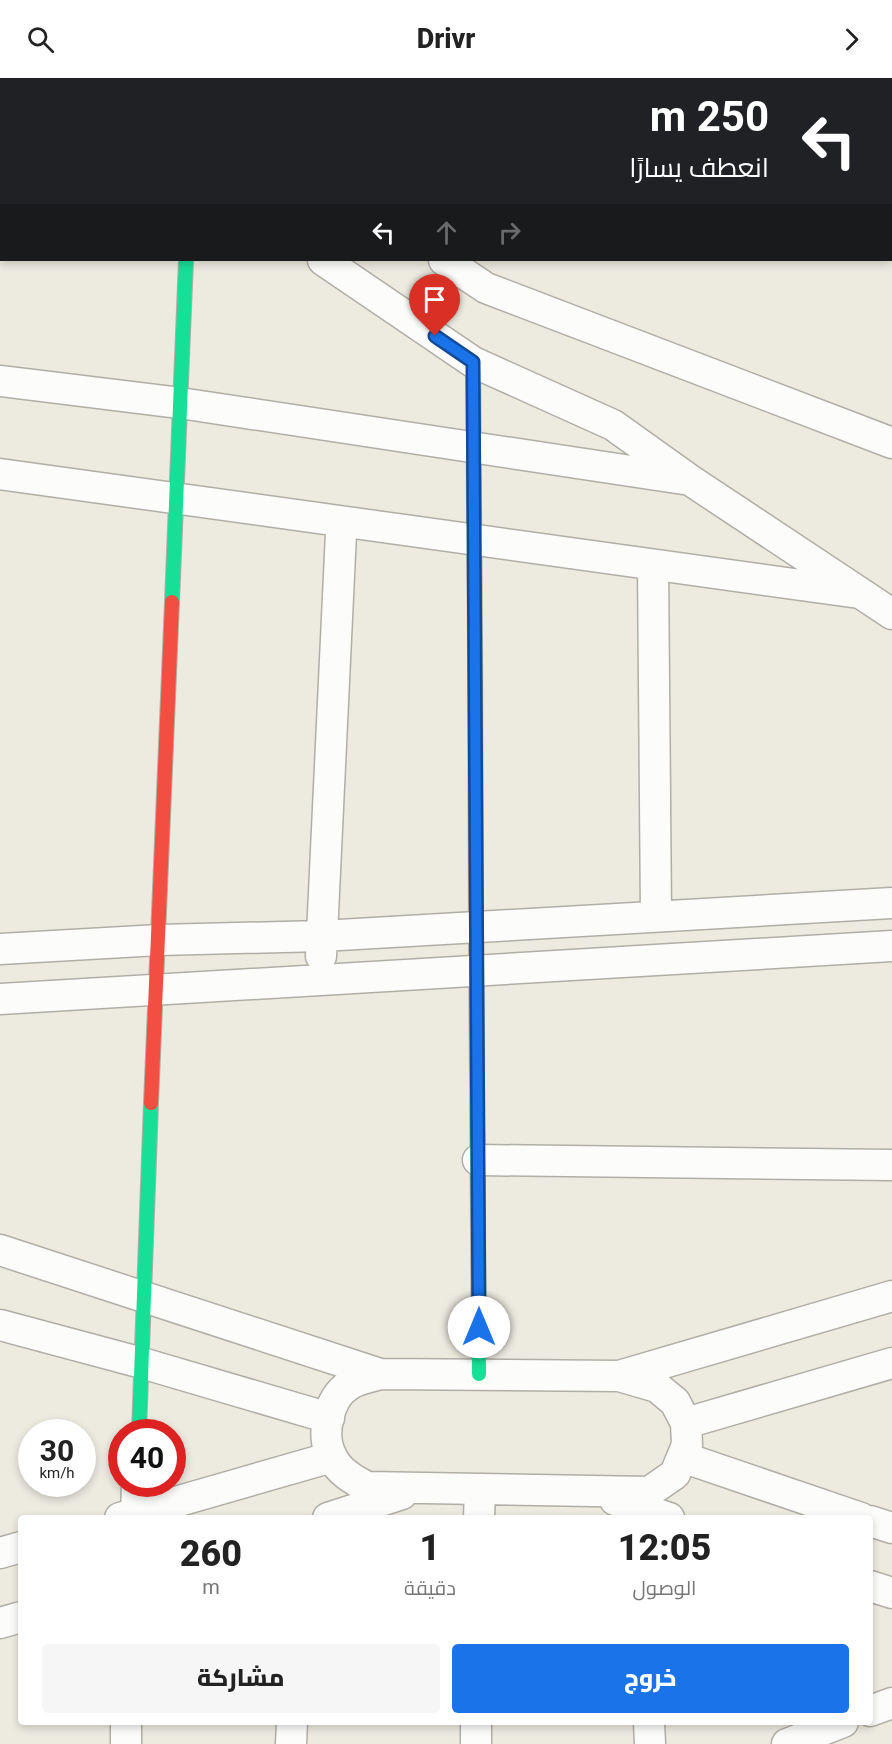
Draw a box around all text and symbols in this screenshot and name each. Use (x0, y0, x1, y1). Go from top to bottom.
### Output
icon: search (24, 23, 57, 56)
text: Drivr (417, 23, 475, 55)
icon: forward (835, 23, 868, 56)
text: 250 m (650, 92, 769, 141)
icon: left (790, 102, 868, 180)
text: انعطف يسارًا (629, 152, 769, 184)
icon: left (367, 216, 400, 249)
icon: ahead (430, 216, 463, 249)
icon: right (493, 216, 526, 249)
pin (409, 274, 460, 336)
icon: arrive (418, 283, 451, 316)
position arrow (447, 1295, 511, 1359)
speed limit sign: 40 (108, 1419, 186, 1497)
text: 30 (40, 1433, 74, 1468)
text: km/h (39, 1464, 75, 1482)
text: 1 (420, 1527, 440, 1569)
text: 12:05 (618, 1527, 711, 1569)
text: 260 (180, 1533, 242, 1575)
text: m (202, 1575, 220, 1599)
text: دقيقة (404, 1576, 456, 1600)
text: الوصول (633, 1576, 696, 1600)
button: مشاركة (42, 1644, 440, 1713)
button: خروج (452, 1644, 849, 1713)

